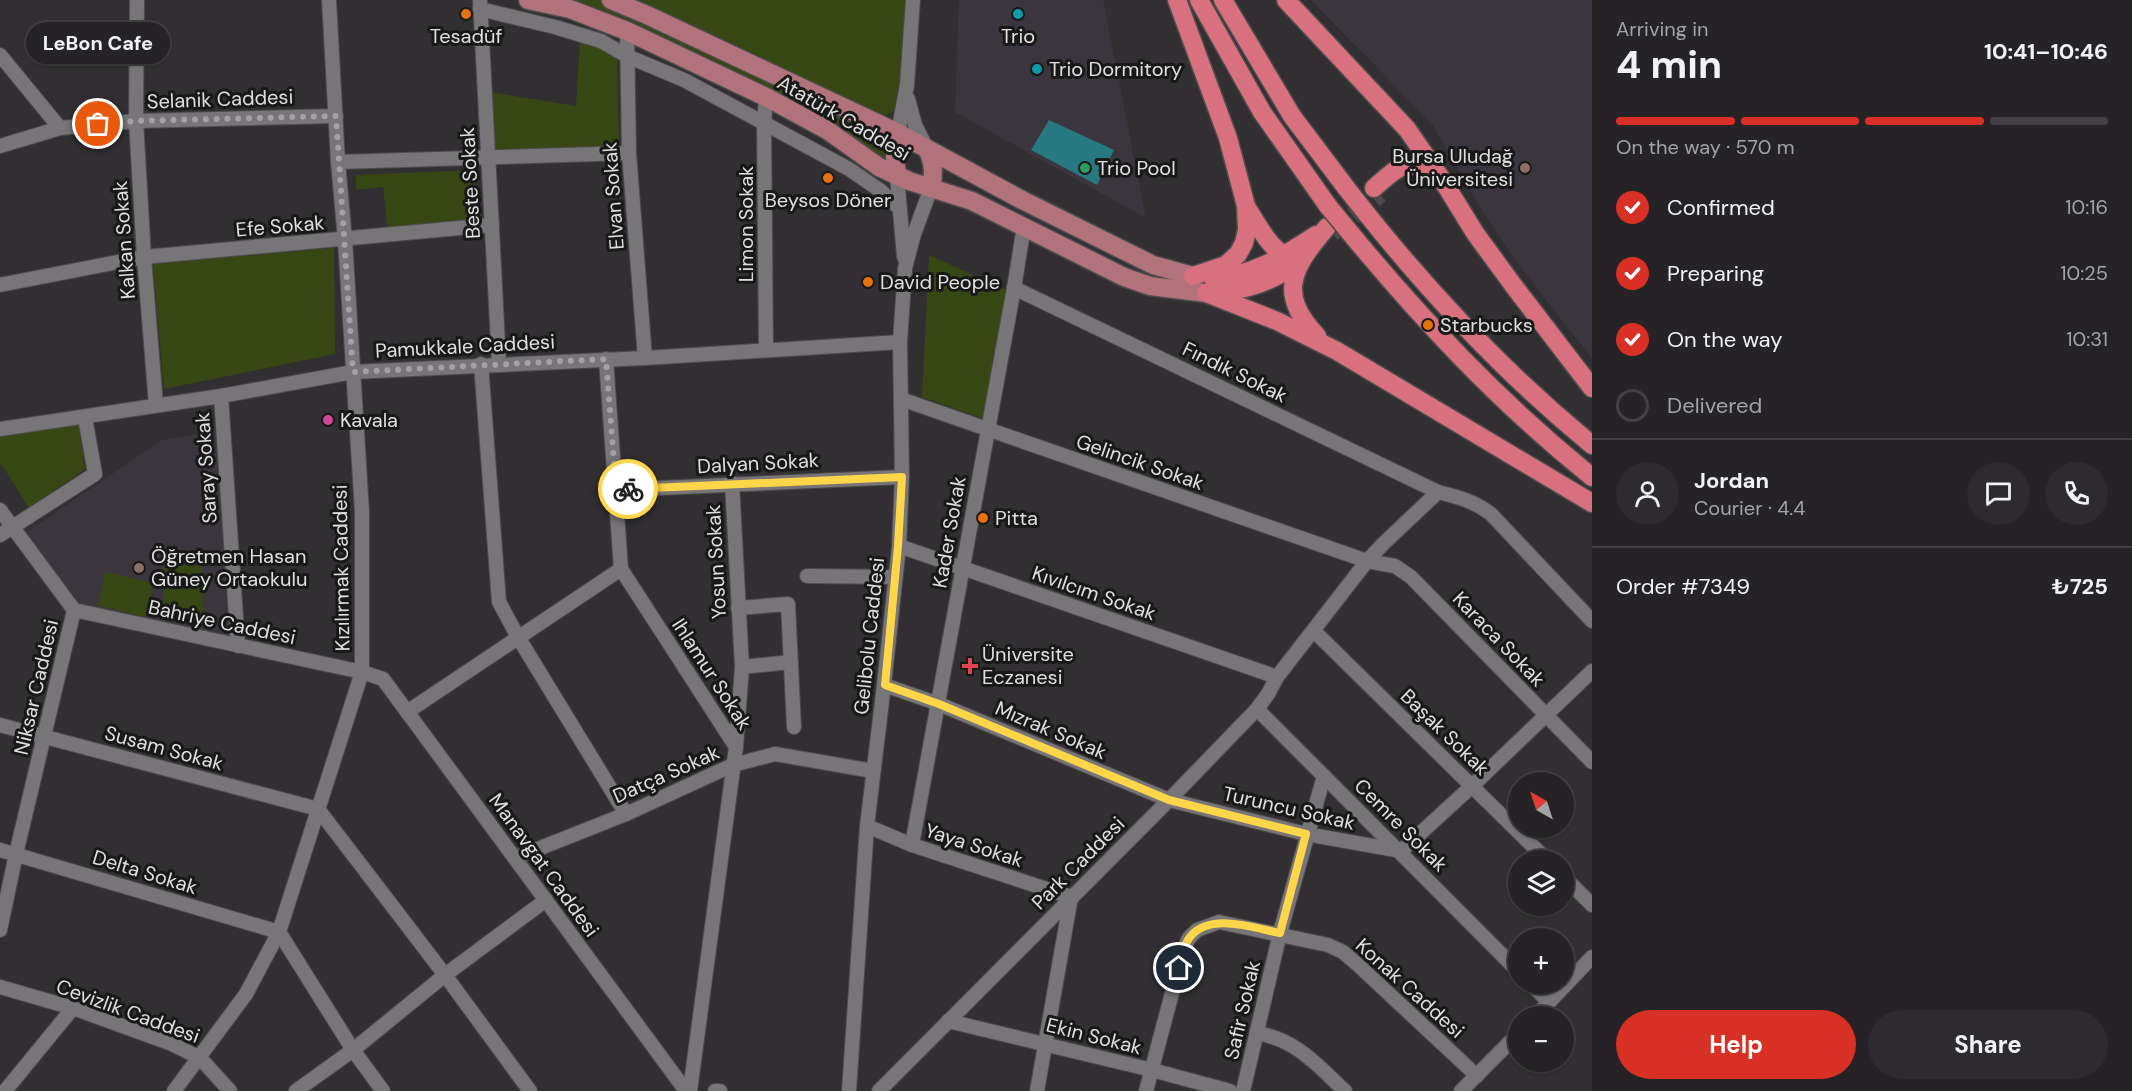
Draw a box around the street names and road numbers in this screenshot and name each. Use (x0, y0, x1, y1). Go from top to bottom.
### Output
street label: Atatürk Caddesi (773, 69, 915, 167)
street label: Selanik Caddesi (146, 83, 294, 115)
street label: Beste Sokak (454, 127, 486, 239)
street label: Elvan Sokak (596, 141, 630, 251)
street label: Limon Sokak (733, 166, 759, 282)
street label: Kalkan Sokak (107, 180, 141, 300)
street label: Efe Sokak (235, 209, 325, 243)
street label: Pamukkale Caddesi (374, 328, 556, 364)
street label: Fındık Sokak (1178, 335, 1292, 409)
street label: Saray Sokak (189, 412, 223, 524)
street label: Gelincik Sokak (1073, 428, 1207, 496)
street label: Dalyan Sokak (697, 447, 819, 479)
street label: Kader Sokak (926, 474, 972, 590)
street label: Kızılırmak Caddesi (327, 484, 355, 652)
street label: Yosun Sokak (700, 504, 732, 620)
street label: Gelibolu Caddesi (848, 556, 890, 716)
street label: Kıvılcım Sokak (1029, 560, 1159, 626)
street label: Karaca Sokak (1447, 586, 1551, 692)
street label: Bahriye Caddesi (146, 594, 298, 650)
street label: Ihlamur Sokak (666, 613, 758, 735)
street label: Niksar Caddesi (8, 617, 64, 757)
street label: Başak Sokak (1395, 683, 1495, 781)
street label: Mızrak Sokak (991, 695, 1111, 765)
street label: Susam Sokak (102, 720, 226, 776)
street label: Datça Sokak (609, 739, 723, 809)
street label: Cemre Sokak (1349, 773, 1453, 877)
street label: Turuncu Sokak (1220, 780, 1358, 836)
street label: Manavgat Caddesi (483, 788, 605, 942)
street label: Park Caddesi (1026, 811, 1130, 915)
street label: Yaya Sokak (922, 817, 1026, 873)
street label: Delta Sokak (90, 844, 200, 900)
street label: Konak Caddesi (1350, 932, 1470, 1044)
street label: Safir Sokak (1218, 958, 1266, 1062)
street label: Cevizlik Caddesi (53, 973, 203, 1049)
street label: Ekin Sokak (1044, 1012, 1144, 1060)

